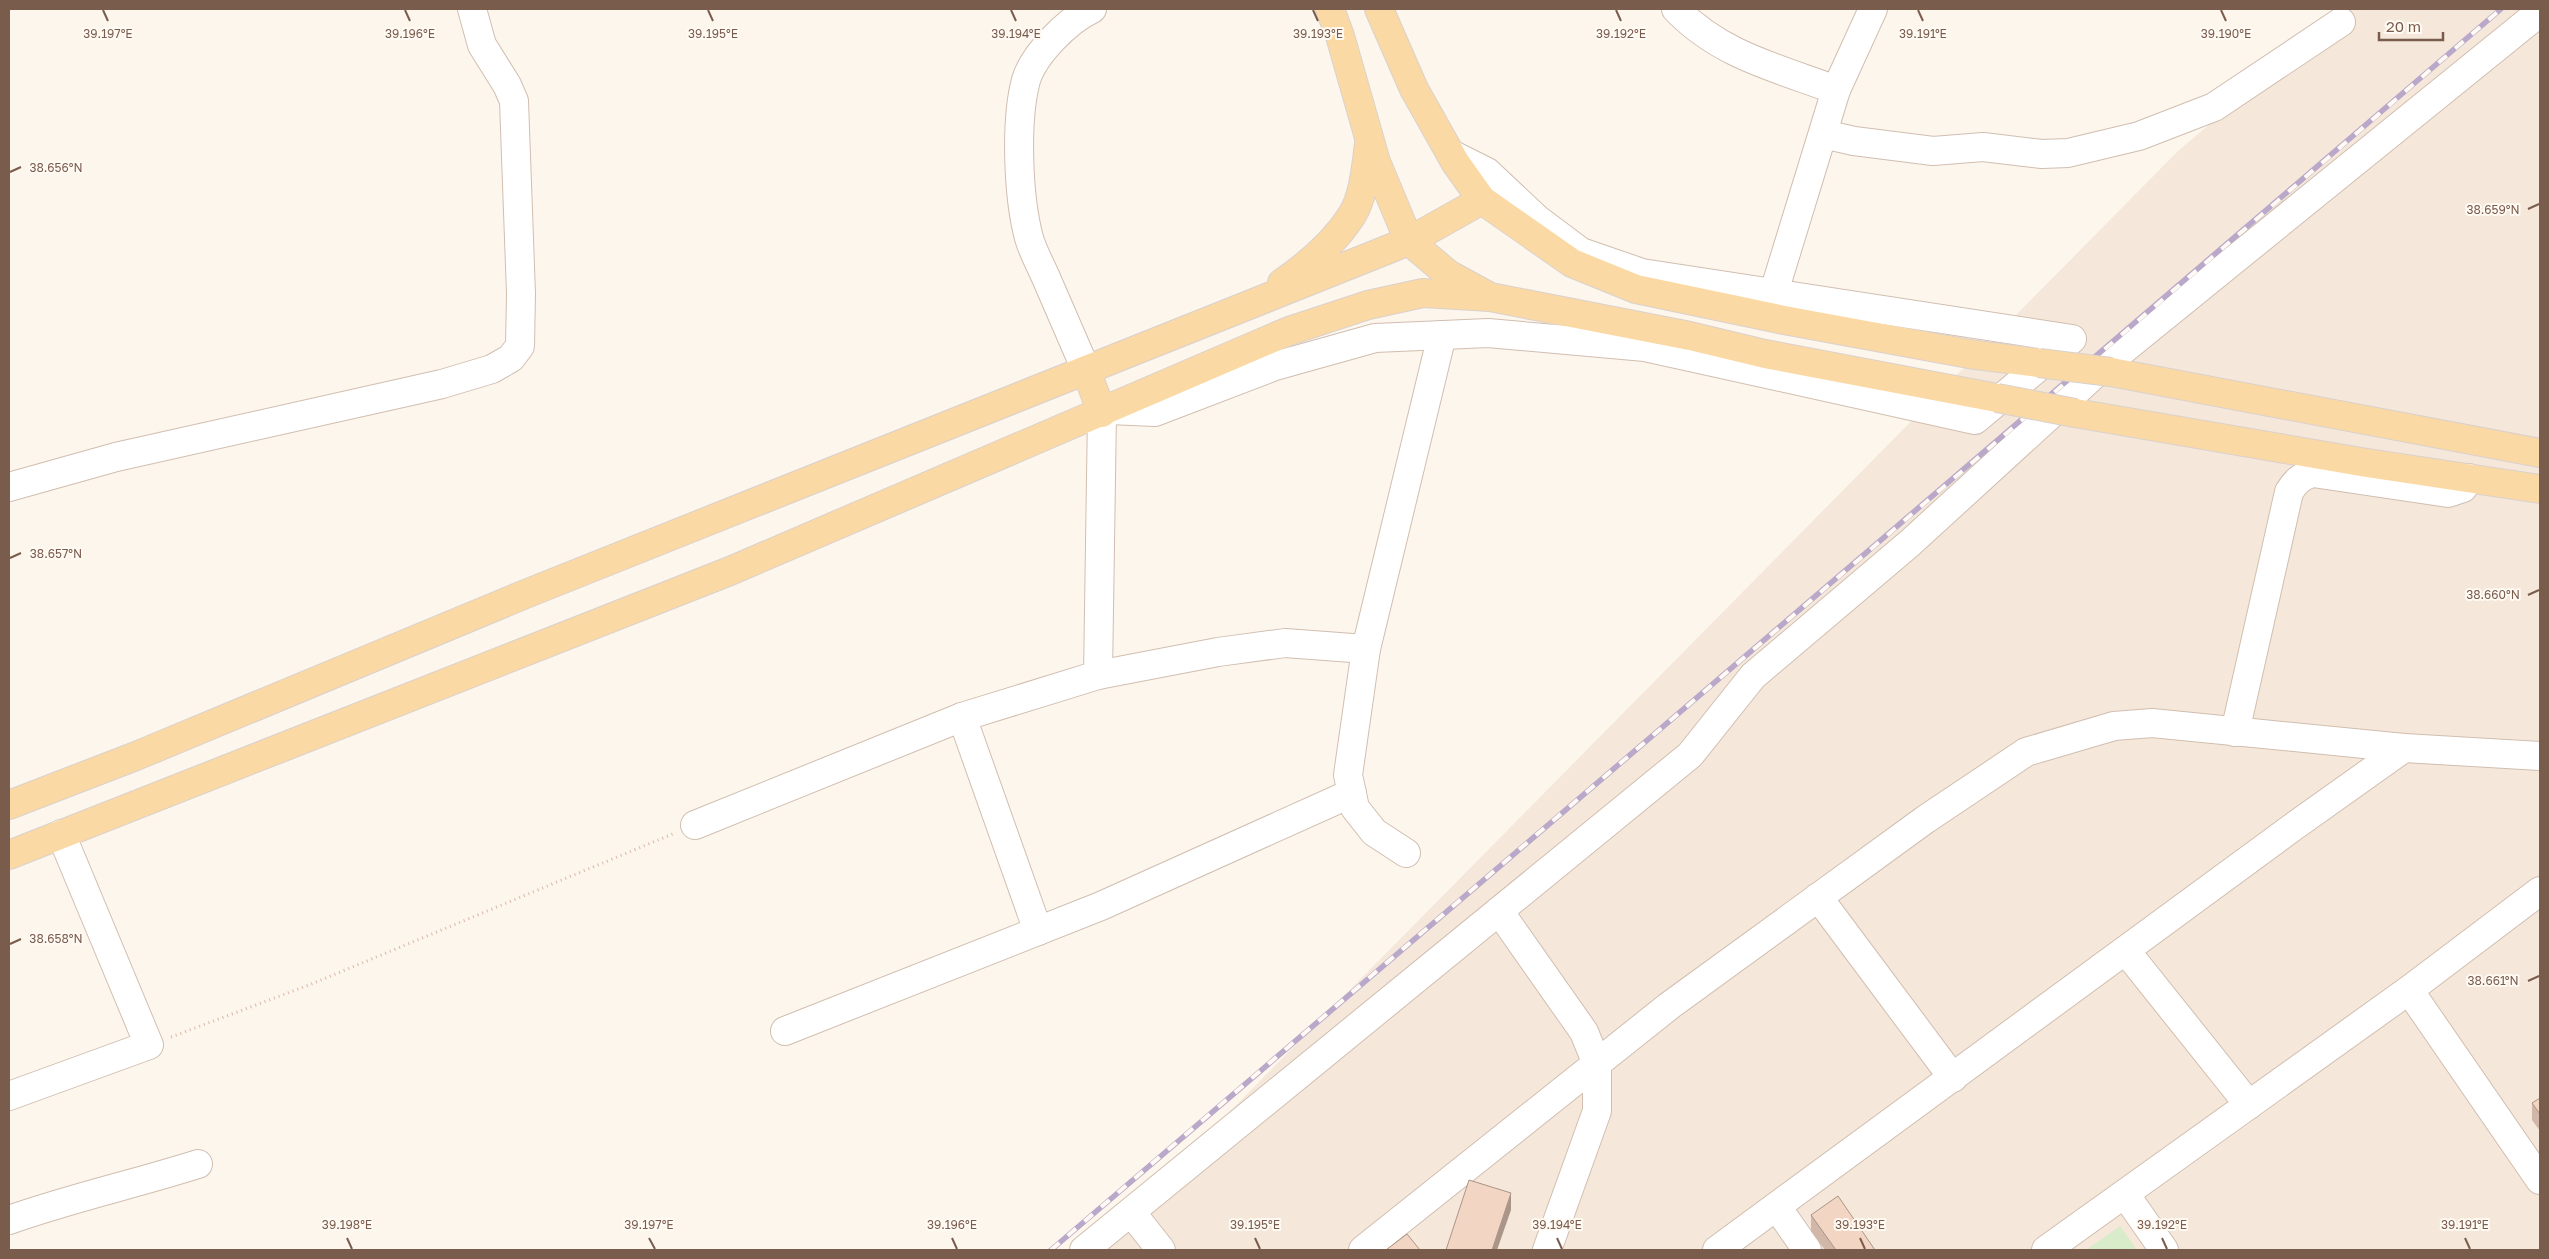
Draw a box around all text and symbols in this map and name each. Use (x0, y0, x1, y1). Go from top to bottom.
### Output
scale bar (2379, 10, 2443, 42)
text: 20 m (2386, 17, 2421, 35)
text: 39.197°E (83, 26, 133, 41)
text: 39.196°E (385, 26, 435, 41)
text: 39.195°E (688, 26, 738, 41)
text: 39.194°E (991, 26, 1041, 41)
text: 39.193°E (1293, 26, 1343, 41)
text: 39.192°E (1596, 26, 1646, 41)
text: 39.191°E (1899, 26, 1947, 41)
text: 39.190°E (2201, 26, 2251, 41)
text: 38.656°N (29, 160, 83, 175)
text: 38.659°N (2466, 202, 2520, 217)
text: 38.657°N (30, 546, 82, 561)
text: 38.660°N (2466, 587, 2520, 602)
text: 38.658°N (29, 931, 83, 946)
text: 38.661°N (2467, 973, 2519, 988)
text: 39.198°E (322, 1217, 372, 1232)
text: 39.197°E (624, 1217, 674, 1232)
text: 39.196°E (927, 1217, 977, 1232)
text: 39.195°E (1230, 1217, 1280, 1232)
text: 39.194°E (1532, 1217, 1582, 1232)
text: 39.193°E (1835, 1217, 1885, 1232)
text: 39.192°E (2137, 1217, 2187, 1232)
text: 39.191°E (2441, 1217, 2489, 1232)

